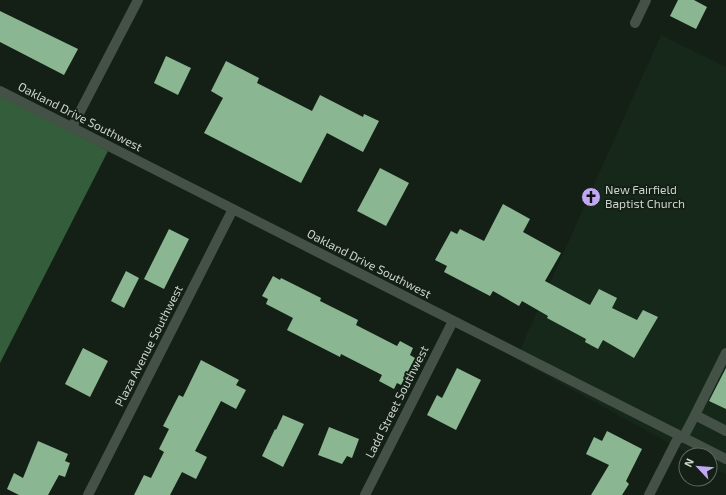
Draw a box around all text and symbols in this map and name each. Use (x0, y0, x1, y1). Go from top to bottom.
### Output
street label: Oakland Drive Southwest (16, 79, 145, 154)
place label: New Fairfield Baptist Church (605, 182, 685, 210)
church icon: New Fairfield Baptist Church (580, 186, 602, 208)
street label: Oakland Drive Southwest (305, 226, 434, 301)
street label: Plaza Avenue Southwest (111, 282, 185, 408)
street label: Ladd Street Southwest (362, 343, 431, 460)
north arrow (678, 447, 718, 487)
text: N (681, 456, 696, 469)

